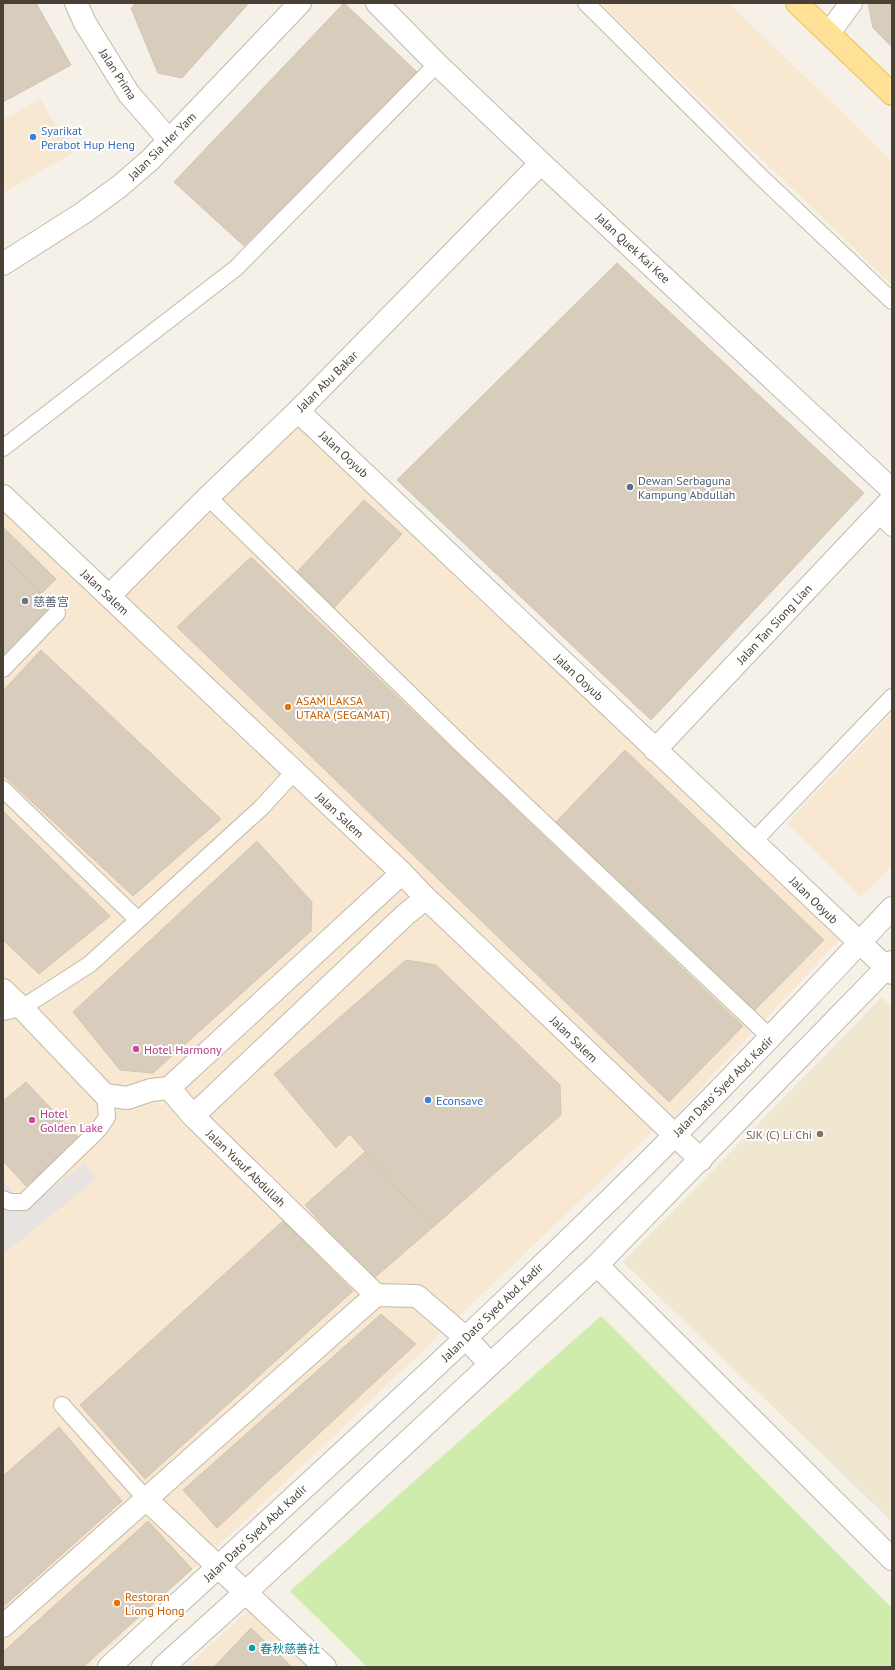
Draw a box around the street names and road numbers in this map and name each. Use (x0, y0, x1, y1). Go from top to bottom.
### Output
street label: Jalan Prima (95, 45, 140, 102)
street label: Jalan Sia Her Yam (124, 109, 199, 184)
street label: Jalan Quek Kai Kee (592, 209, 673, 286)
street label: Jalan Abu Bakar (293, 347, 361, 415)
street label: Jalan Ooyub (316, 427, 372, 481)
street label: Jalan Salem (77, 565, 132, 618)
street label: Jalan Tan Siong Lian (733, 581, 815, 668)
street label: Jalan Ooyub (551, 650, 607, 704)
street label: Jalan Salem (312, 788, 367, 841)
street label: Jalan Ooyub (786, 872, 841, 927)
street label: Jalan Salem (546, 1012, 601, 1065)
street label: Jalan Dato' Syed Abd. Kadir (669, 1033, 776, 1140)
street label: Jalan Yusuf Abdullah (202, 1126, 289, 1210)
street label: Jalan Dato' Syed Abd. Kadir (437, 1259, 546, 1365)
street label: Jalan Dato' Syed Abd. Kadir (200, 1481, 310, 1585)

